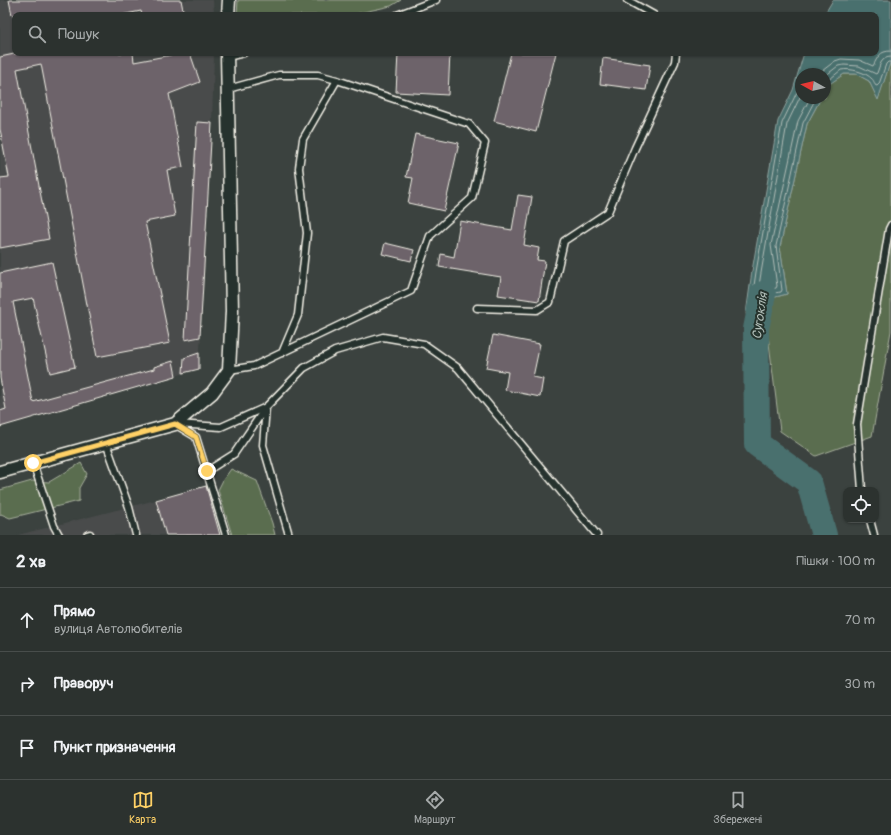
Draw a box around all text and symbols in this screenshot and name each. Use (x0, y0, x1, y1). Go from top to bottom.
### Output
search box (12, 12, 879, 56)
icon: search (26, 23, 48, 45)
text: Пошук (58, 25, 100, 44)
north arrow (795, 68, 831, 104)
water label: Сугоклія (749, 290, 771, 340)
route start (24, 454, 42, 472)
route end (198, 462, 216, 480)
map controls (843, 487, 879, 523)
button: locate (843, 487, 879, 523)
text: 2 хв (16, 551, 46, 572)
text: Пішки · 100 m (796, 553, 875, 569)
text: Прямо (54, 602, 95, 621)
icon: ahead (16, 609, 38, 631)
text: 70 m (845, 612, 875, 628)
text: вулиця Автолюбителів (54, 621, 183, 637)
icon: right (16, 673, 38, 695)
text: Праворуч (54, 674, 114, 693)
text: 30 m (845, 676, 875, 692)
icon: arrive (16, 737, 38, 759)
text: Пункт призначення (54, 738, 175, 757)
tab: Карта (129, 789, 156, 826)
tab: Маршрут (414, 789, 455, 826)
tab: Збережені (713, 789, 762, 826)

